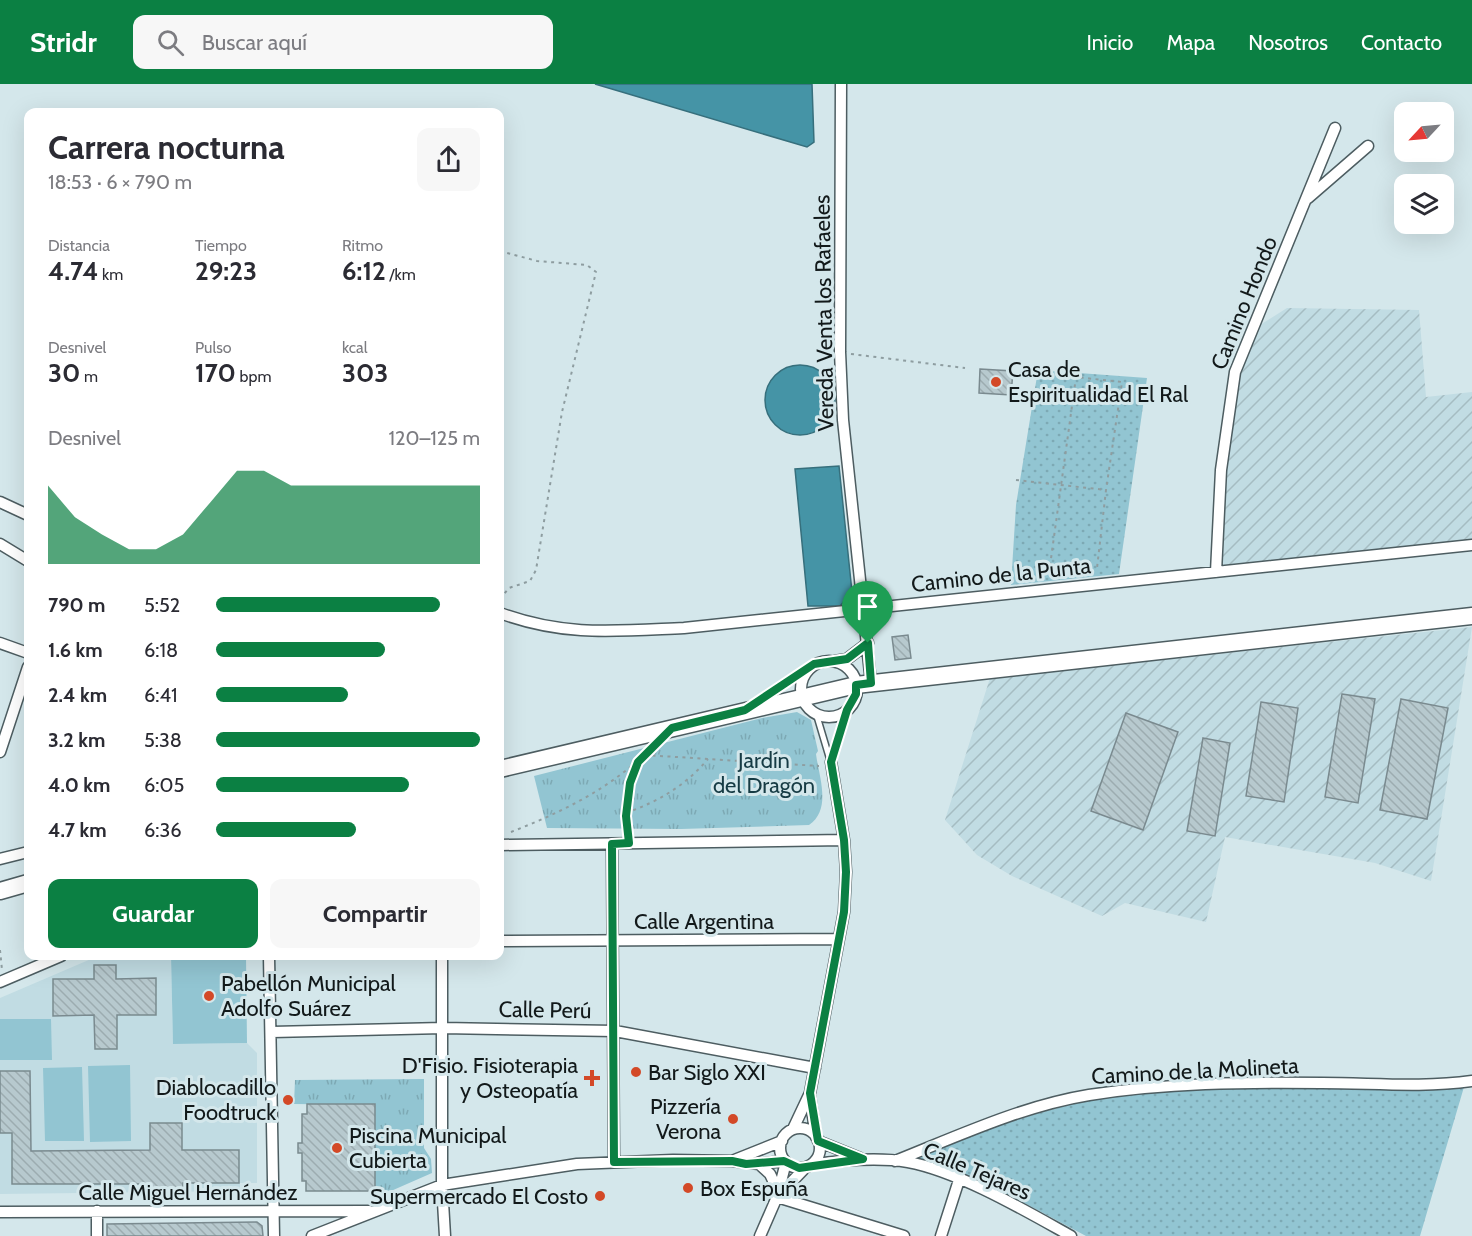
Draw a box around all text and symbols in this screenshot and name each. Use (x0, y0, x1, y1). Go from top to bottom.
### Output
search box (133, 15, 553, 69)
text: Stridr (30, 25, 97, 59)
icon: search (154, 26, 187, 59)
text: Buscar aquí (202, 29, 307, 56)
text: Inicio (1086, 30, 1133, 55)
text: Mapa (1166, 30, 1215, 55)
text: Nosotros (1248, 30, 1328, 55)
text: Contacto (1361, 30, 1442, 55)
north arrow (1394, 102, 1454, 162)
map controls (1394, 102, 1454, 234)
text: Carrera nocturna (48, 127, 285, 167)
button: share (417, 128, 480, 191)
text: 18:53 · 6 × 790 m (48, 170, 192, 194)
button: layers (1394, 174, 1454, 234)
street label: Vereda Venta los Rafaeles (808, 194, 840, 432)
street label: Camino Hondo (1205, 232, 1283, 374)
text: Distancia (48, 236, 110, 255)
text: Tiempo (195, 236, 247, 255)
text: Ritmo (342, 236, 383, 255)
text: 4.74 (48, 255, 98, 287)
text: 29:23 (195, 255, 257, 287)
text: 6:12 (342, 255, 386, 287)
text: km (98, 265, 123, 284)
text: /km (386, 265, 416, 284)
text: Desnivel (48, 338, 106, 357)
text: Pulso (195, 338, 232, 357)
text: kcal (342, 338, 368, 357)
place label: Casa de Espiritualidad El Ral (1008, 356, 1189, 408)
text: 30 (48, 357, 80, 389)
text: 170 (195, 357, 236, 389)
text: 303 (342, 357, 388, 389)
text: m (80, 367, 98, 386)
text: bpm (236, 367, 271, 386)
marker: Casa de Espiritualidad El Ral (989, 375, 1003, 389)
text: Desnivel (48, 426, 121, 450)
text: 120–125 m (389, 426, 480, 450)
street label: Camino de la Punta (910, 552, 1093, 598)
pin (842, 581, 893, 643)
icon: arrive (851, 590, 884, 623)
text: 790 m (48, 593, 105, 617)
text: 5:52 (144, 593, 180, 617)
text: 1.6 km (48, 638, 103, 662)
text: 6:18 (144, 638, 178, 662)
text: 2.4 km (48, 683, 107, 707)
text: 6:41 (144, 683, 178, 707)
text: 3.2 km (48, 728, 105, 752)
text: 5:38 (144, 728, 182, 752)
park label: Jardín del Dragón (713, 747, 815, 799)
text: 4.0 km (48, 773, 110, 797)
text: 6:05 (144, 773, 184, 797)
text: 4.7 km (48, 818, 107, 842)
text: 6:36 (144, 818, 182, 842)
button: Guardar (48, 879, 258, 948)
button: Compartir (270, 879, 480, 948)
street label: Calle Argentina (634, 908, 775, 935)
place label: Pabellón Municipal Adolfo Suárez (221, 970, 396, 1022)
marker: Pabellón Municipal Adolfo Suárez (202, 989, 216, 1003)
street label: Calle Perú (498, 996, 592, 1024)
place label: D'Fisio. Fisioterapia y Osteopatía (402, 1052, 578, 1104)
street label: Camino de la Molineta (1091, 1052, 1300, 1090)
place label: Bar Siglo XXI (648, 1059, 766, 1086)
marker: Bar Siglo XXI (629, 1065, 643, 1079)
marker: D'Fisio. Fisioterapia y Osteopatía (583, 1069, 601, 1087)
place label: Diablocadillo Foodtruck (156, 1074, 276, 1126)
marker: Diablocadillo Foodtruck (281, 1093, 295, 1107)
place label: Pizzería Verona (650, 1093, 721, 1145)
marker: Pizzería Verona (726, 1112, 740, 1126)
place label: Piscina Municipal Cubierta (349, 1122, 507, 1174)
street label: Calle Tejares (919, 1136, 1035, 1206)
marker: Piscina Municipal Cubierta (330, 1141, 344, 1155)
place label: Box Espuña (700, 1175, 808, 1202)
street label: Calle Miguel Hernández (78, 1179, 298, 1206)
marker: Box Espuña (681, 1181, 695, 1195)
place label: Supermercado El Costo (370, 1183, 588, 1210)
marker: Supermercado El Costo (593, 1189, 607, 1203)

